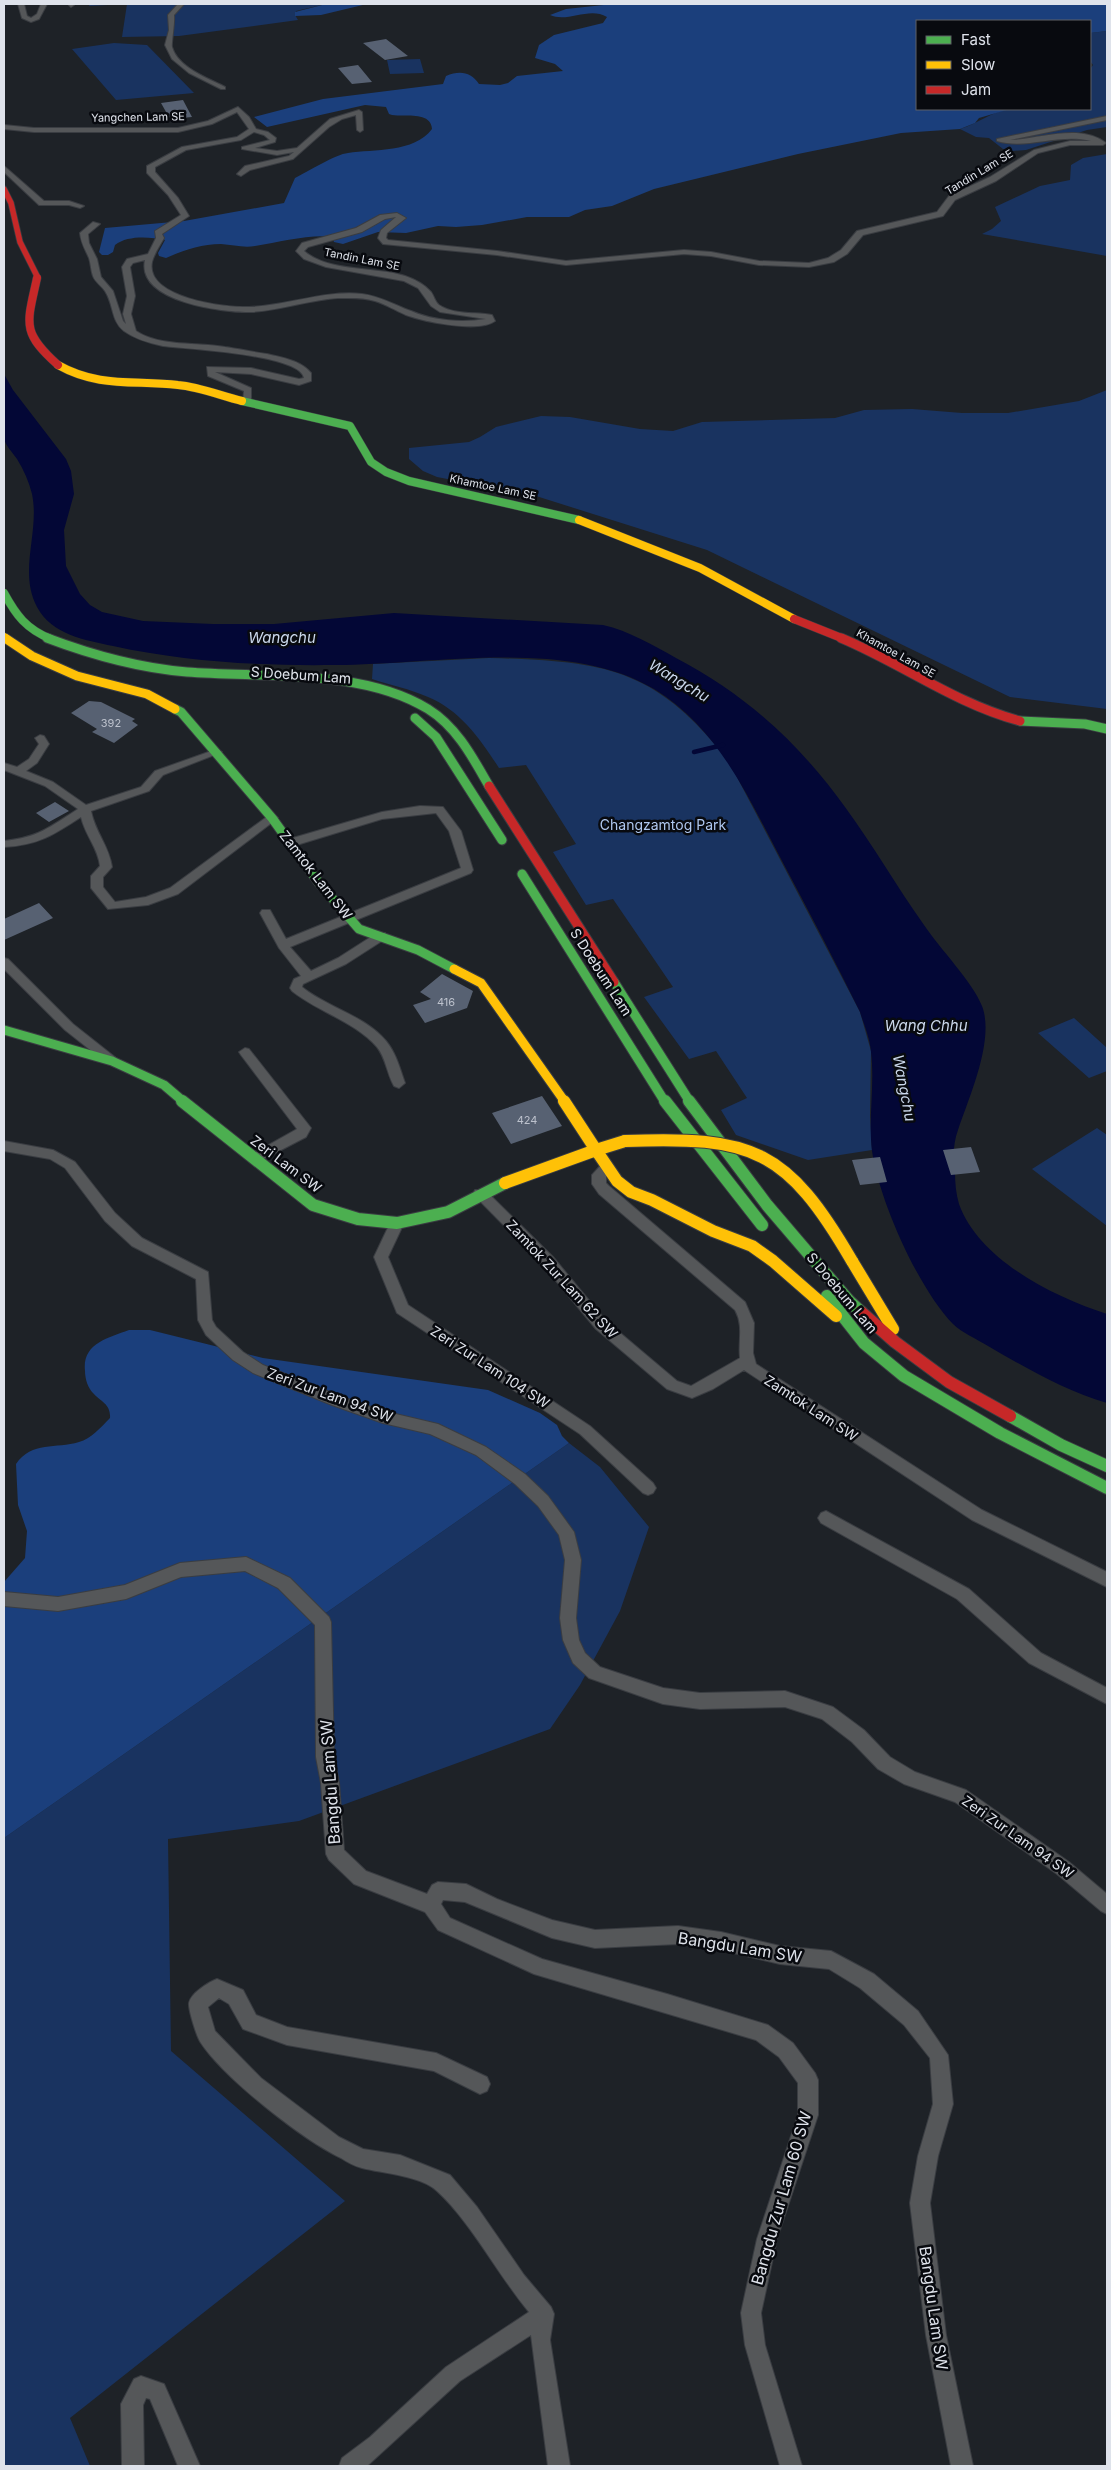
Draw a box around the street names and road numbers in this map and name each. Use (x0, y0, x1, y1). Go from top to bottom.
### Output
street label: Yangchen Lam SE (91, 109, 185, 125)
street label: Tandin Lam SE (942, 146, 1016, 198)
street label: Tandin Lam SE (323, 245, 401, 273)
street label: Khamtoe Lam SE (448, 471, 538, 503)
street label: Khamtoe Lam SE (854, 626, 938, 680)
street label: S Doebum Lam (250, 663, 352, 686)
street label: Zamtok Lam SW (276, 827, 357, 923)
street label: S Doebum Lam (567, 925, 636, 1019)
street label: Zeri Lam SW (247, 1131, 325, 1196)
street label: Zamtok Zur Lam 62 SW (503, 1216, 622, 1342)
street label: S Doebum Lam (804, 1249, 881, 1337)
street label: Zeri Zur Lam 104 SW (428, 1322, 553, 1411)
street label: Zeri Zur Lam 94 SW (265, 1364, 396, 1425)
street label: Zamtok Lam SW (761, 1371, 861, 1444)
street label: Bangdu Lam SW (316, 1719, 344, 1845)
street label: Zeri Zur Lam 94 SW (959, 1792, 1078, 1882)
street label: Bangdu Lam SW (677, 1927, 804, 1967)
street label: Bangdu Zur Lam 60 SW (747, 2109, 815, 2287)
street label: Bangdu Lam SW (915, 2245, 953, 2372)

